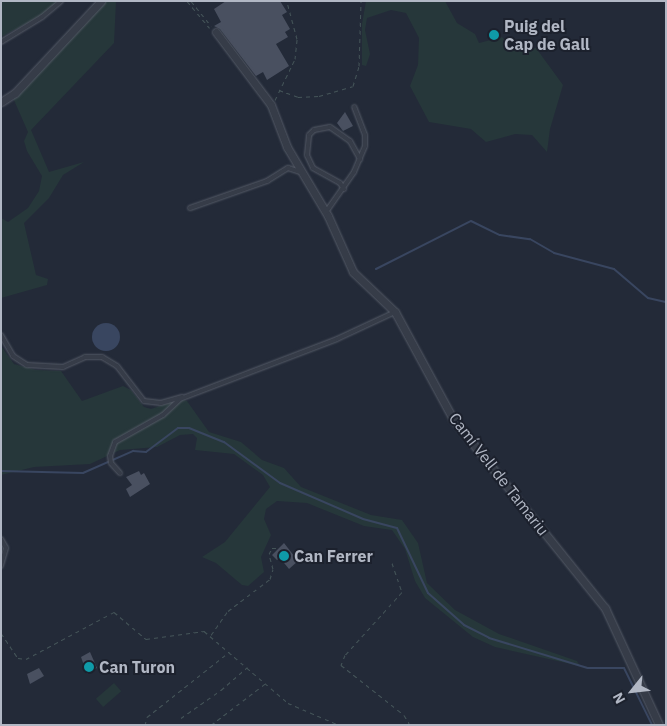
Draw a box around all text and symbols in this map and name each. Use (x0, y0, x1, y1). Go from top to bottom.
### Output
place label: Puig del Cap de Gall (504, 16, 590, 54)
marker: Puig del Cap de Gall (488, 29, 500, 41)
street label: Camí Vell de Tamariu (445, 409, 553, 539)
place label: Can Ferrer (294, 546, 373, 566)
marker: Can Ferrer (278, 550, 290, 562)
place label: Can Turon (99, 657, 175, 677)
marker: Can Turon (83, 661, 95, 673)
north arrow (607, 666, 657, 716)
text: N (609, 689, 629, 707)

